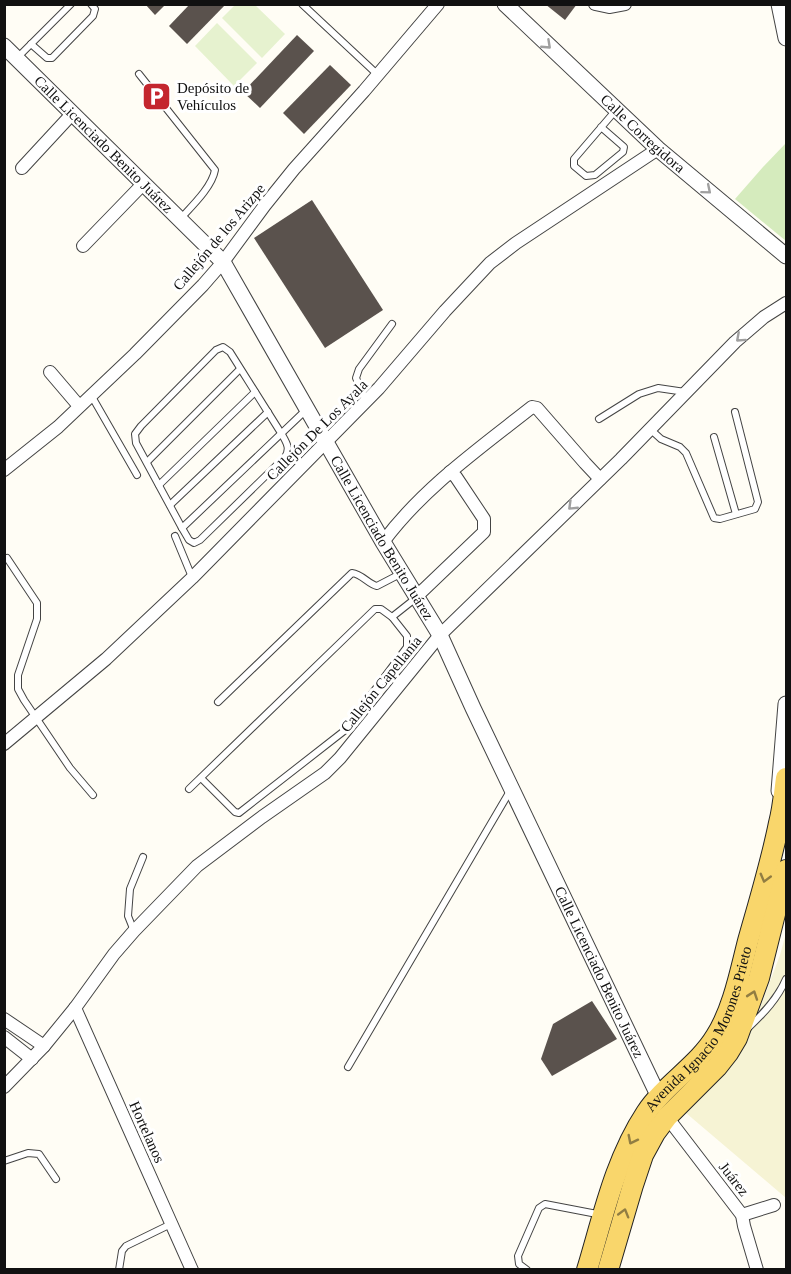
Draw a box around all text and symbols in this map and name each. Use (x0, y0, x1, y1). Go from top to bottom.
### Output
one-way arrow (540, 37, 551, 48)
street label: Calle Licenciado Benito Juárez (31, 73, 176, 216)
place label: Depósito de Vehículos (177, 80, 249, 113)
parking icon: Depósito de Vehículos (140, 81, 172, 113)
street label: Calle Corregidora (597, 91, 688, 176)
street label: Callejón de los Arizpe (170, 180, 268, 293)
one-way arrow (700, 182, 711, 193)
one-way arrow (736, 331, 747, 342)
street label: Callejón De Los Ayala (263, 376, 371, 484)
street label: Calle Licenciado Benito Juárez (327, 453, 437, 623)
one-way arrow (569, 498, 580, 509)
street label: Callejón Capellanía (337, 633, 425, 735)
one-way arrow (759, 873, 772, 883)
street label: Calle Licenciado Benito Juárez (551, 884, 647, 1061)
street label: Avenida Ignacio Morones Prieto (642, 945, 754, 1115)
one-way arrow (746, 990, 758, 1001)
street label: Hortelanos (126, 1099, 168, 1165)
one-way arrow (627, 1133, 639, 1144)
street label: Juárez (716, 1159, 752, 1199)
one-way arrow (617, 1209, 629, 1219)

